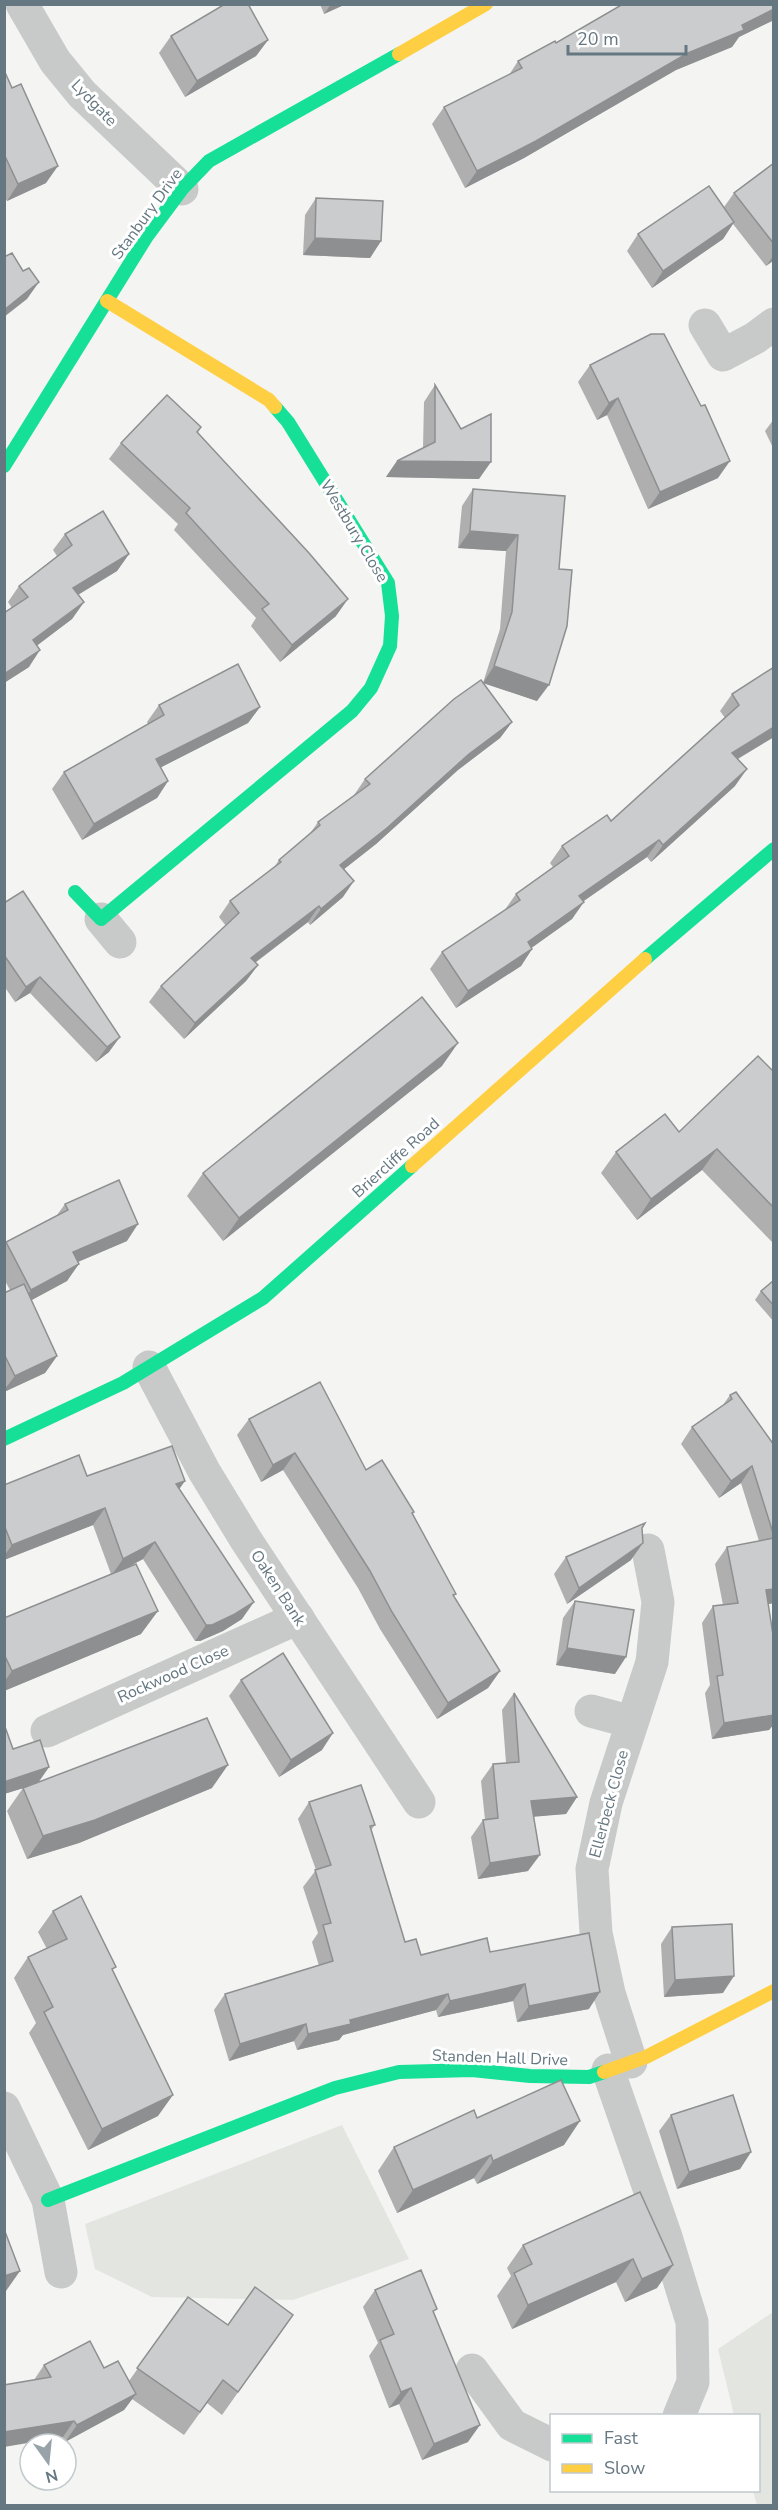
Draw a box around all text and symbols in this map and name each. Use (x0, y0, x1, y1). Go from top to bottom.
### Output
scale bar (568, 18, 686, 56)
text: 20 m (577, 27, 619, 51)
street label: Lydgate (66, 75, 122, 131)
street label: Stanbury Drive (106, 164, 188, 264)
street label: Westbury Close (315, 476, 393, 586)
street label: Briercliffe Road (348, 1113, 444, 1203)
street label: Oaken Bank (245, 1546, 311, 1631)
street label: Rockwood Close (114, 1640, 232, 1708)
street label: Ellerbeck Close (584, 1748, 634, 1860)
street label: Standen Hall Drive (432, 2045, 568, 2071)
legend (550, 2414, 760, 2492)
text: Fast (604, 2426, 639, 2450)
north arrow (18, 2432, 78, 2492)
text: Slow (604, 2456, 645, 2480)
text: N (43, 2463, 60, 2488)

